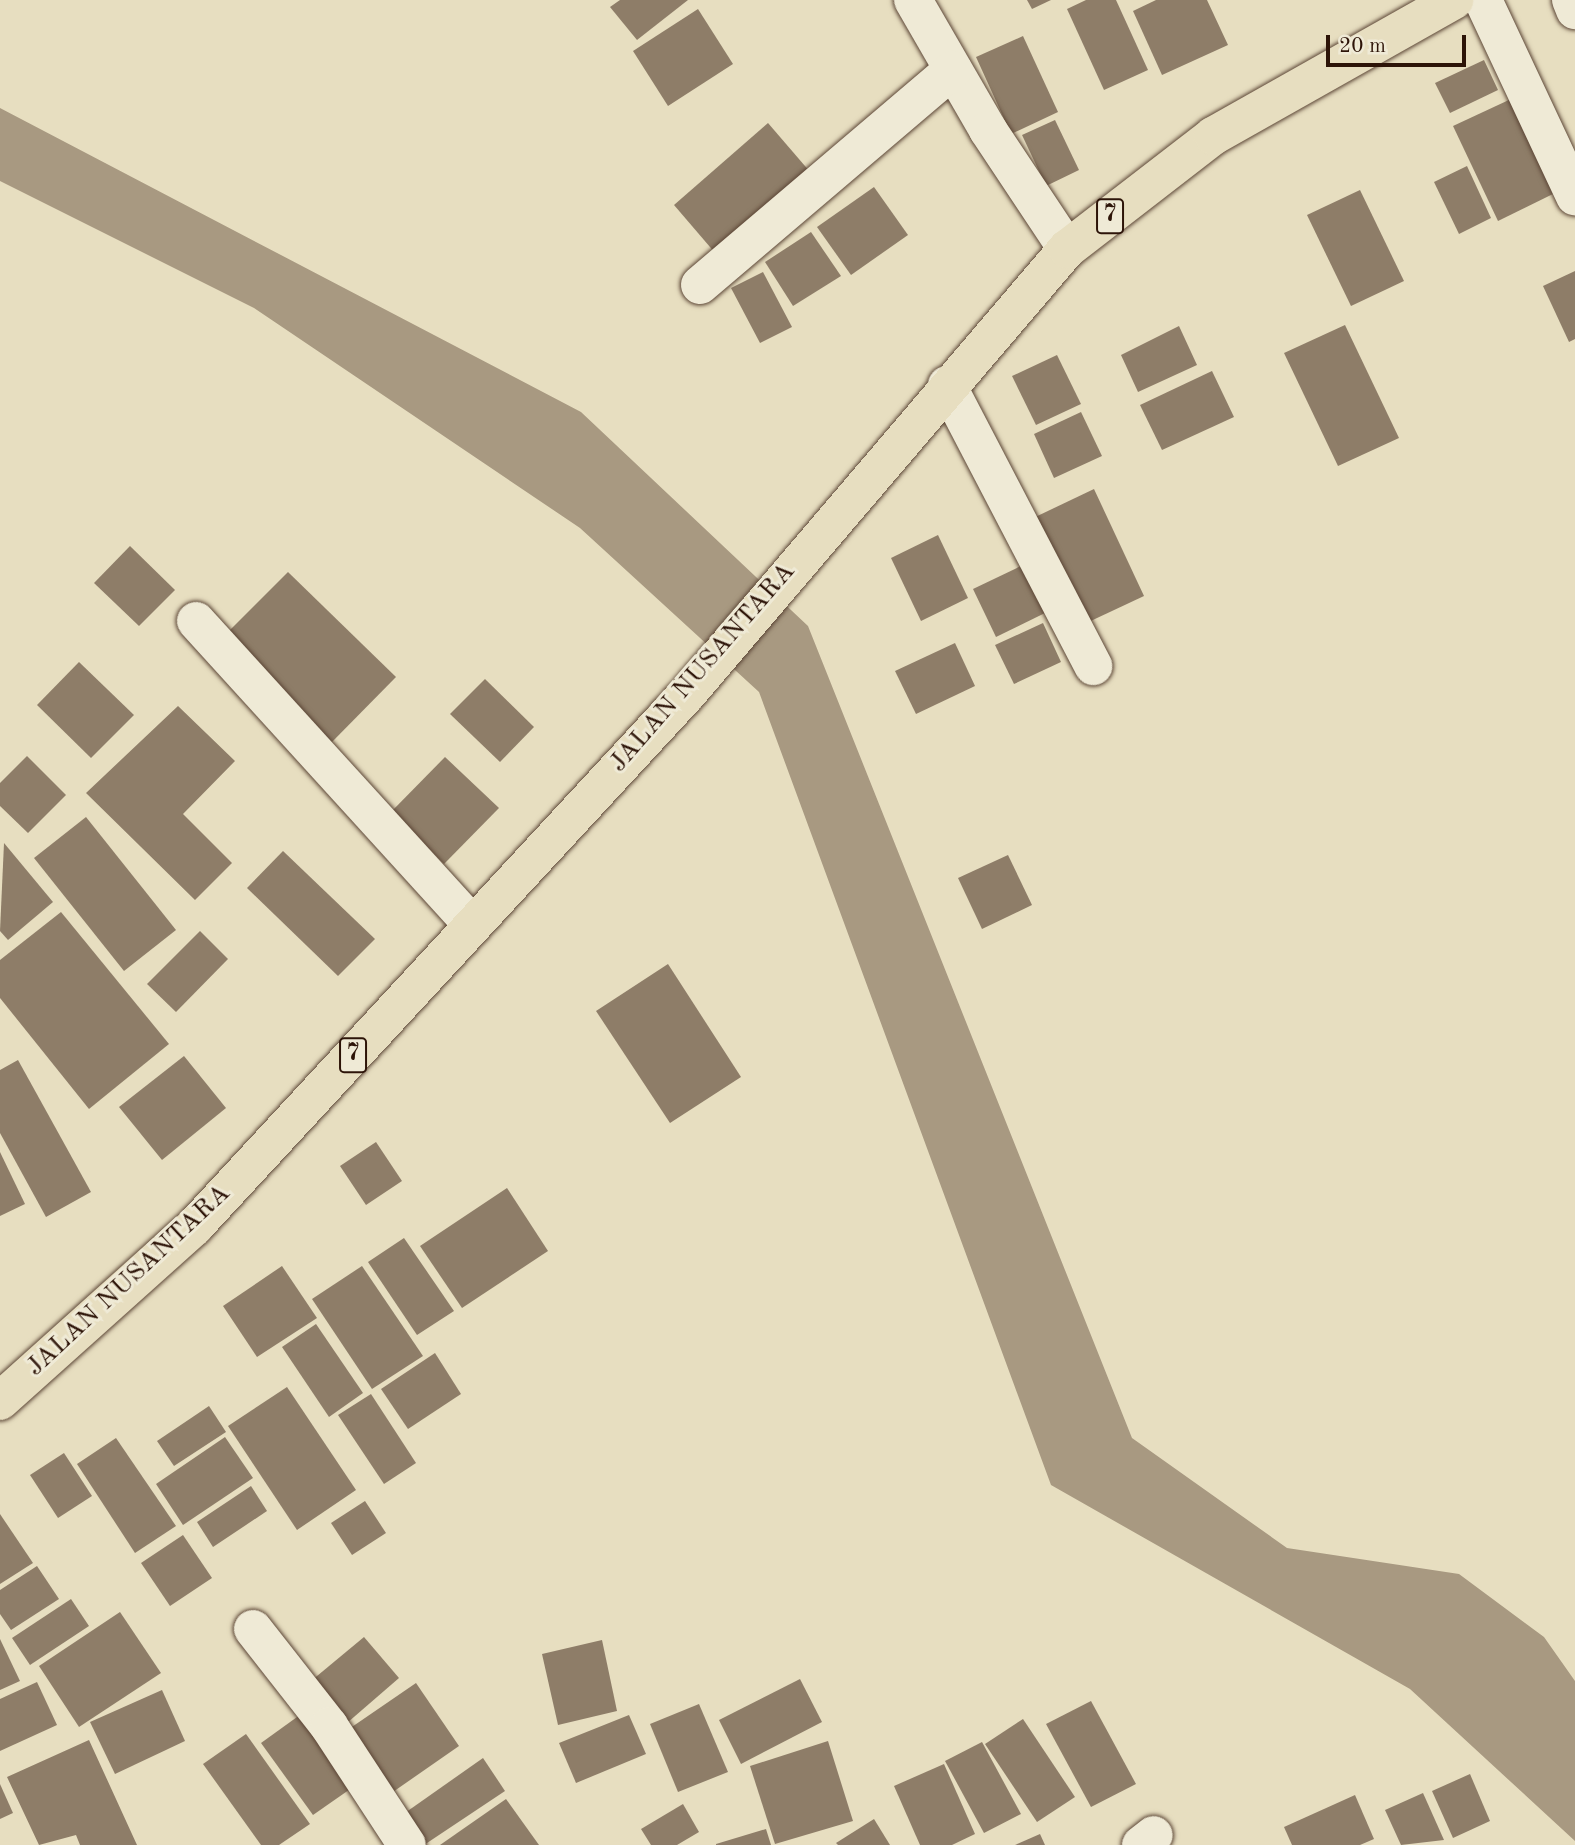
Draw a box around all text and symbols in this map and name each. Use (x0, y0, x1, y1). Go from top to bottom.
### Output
scale bar (1330, 21, 1470, 65)
text: 20 m (1339, 36, 1386, 57)
road number: 7 (1096, 196, 1124, 236)
street label: JALAN NUSANTARA (604, 557, 802, 779)
road number: 7 (339, 1035, 367, 1076)
street label: JALAN NUSANTARA (21, 1178, 237, 1384)

